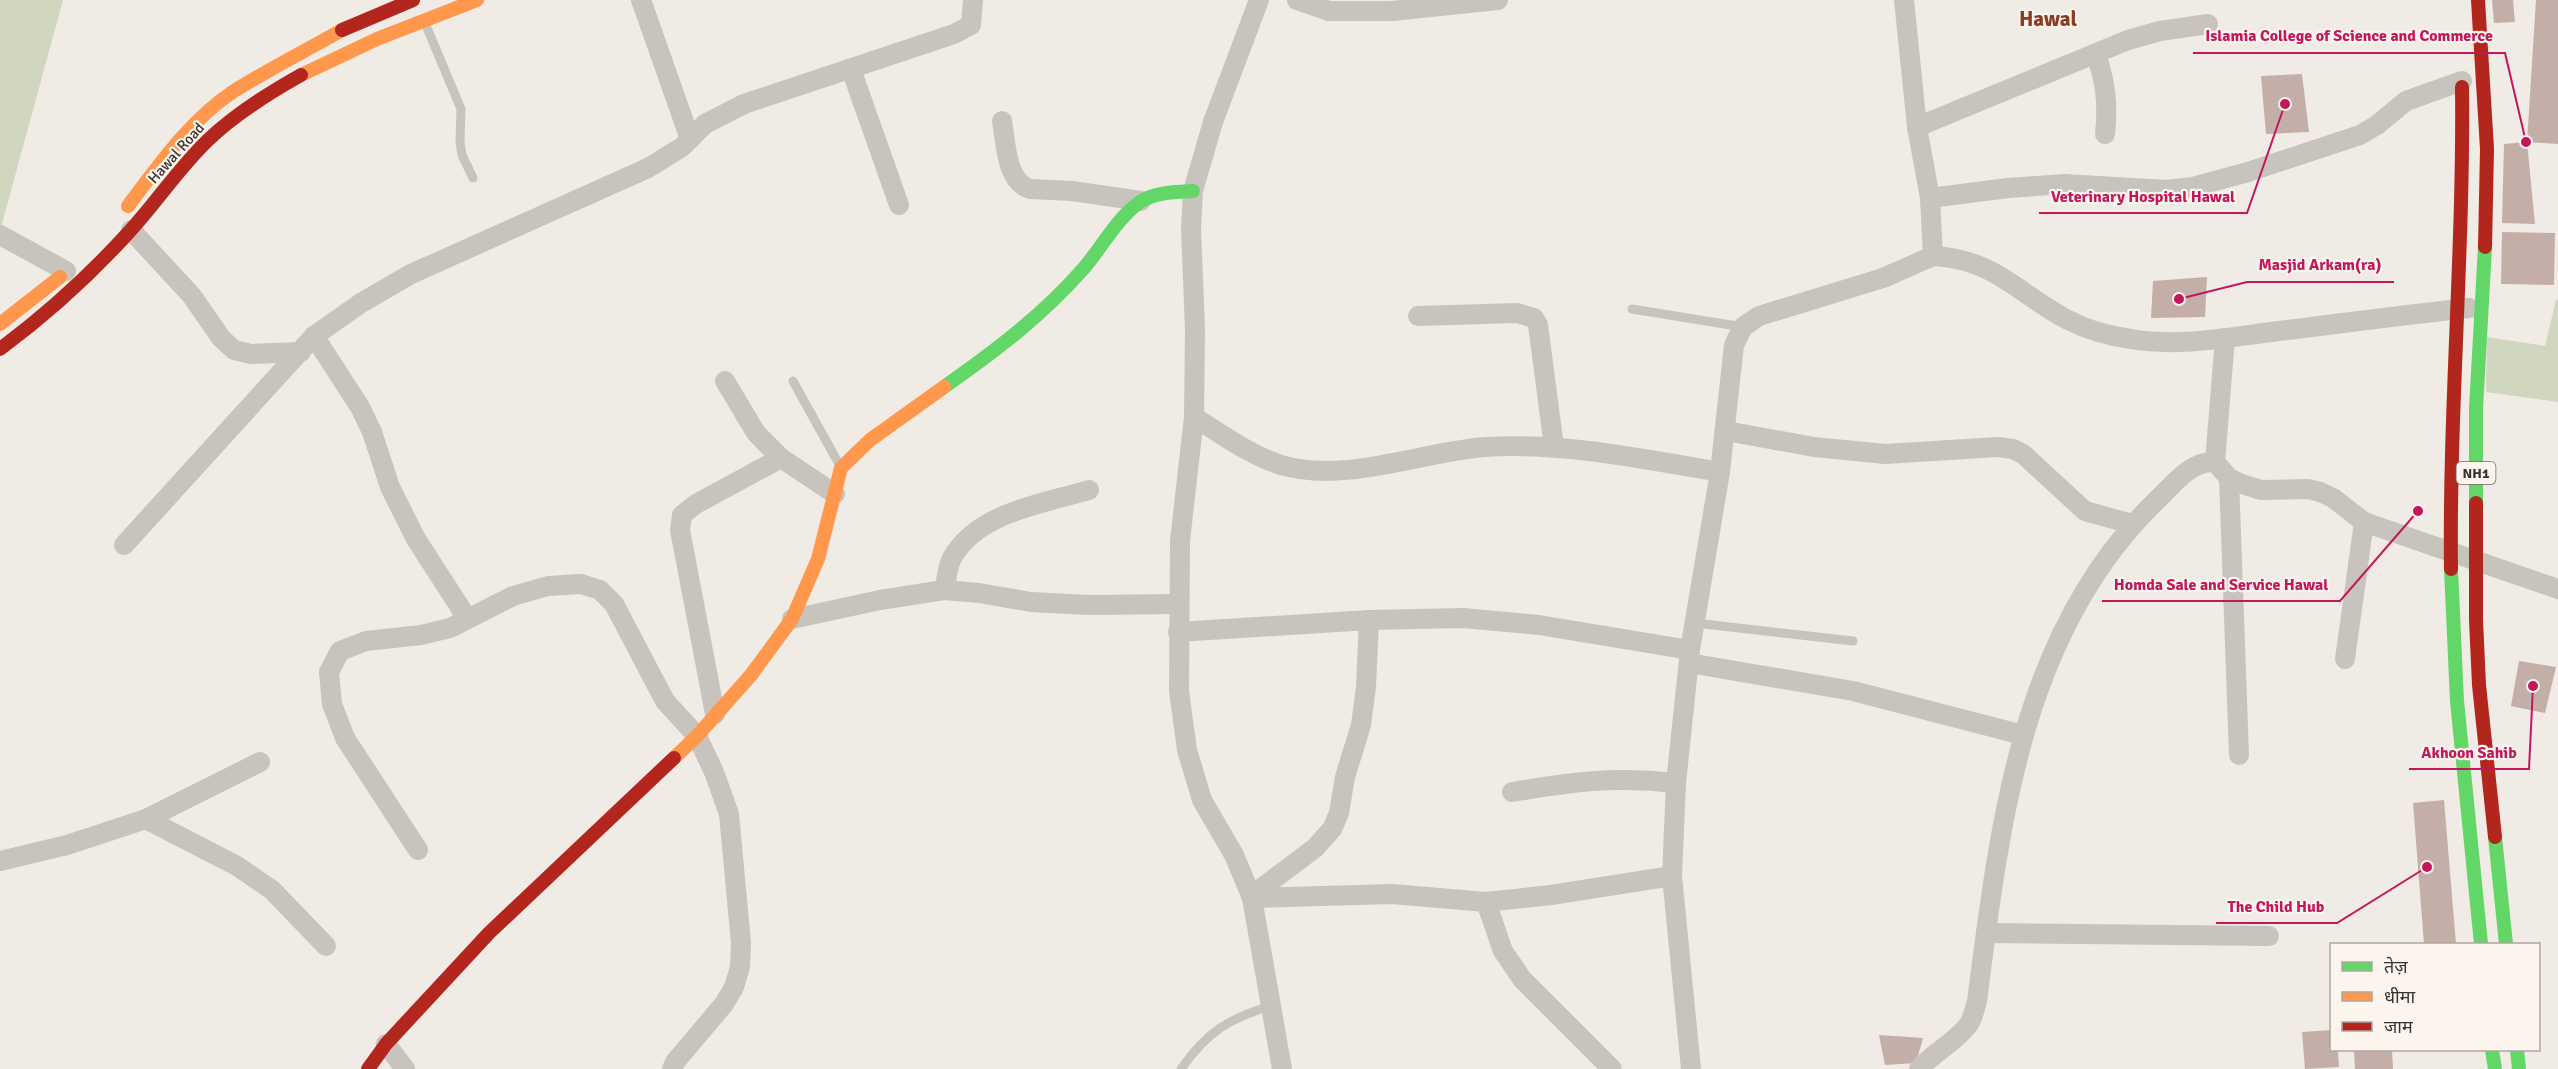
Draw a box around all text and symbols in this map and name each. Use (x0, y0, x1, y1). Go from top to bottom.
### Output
district label: Hawal (2019, 6, 2077, 32)
callout: Islamia College of Science and Commerce (2193, 19, 2505, 53)
text: Islamia College of Science and Commerce (2205, 26, 2493, 46)
street label: Hawal Road (144, 119, 208, 187)
callout: Veterinary Hospital Hawal (2039, 179, 2247, 213)
text: Veterinary Hospital Hawal (2051, 187, 2235, 207)
callout: Masjid Arkam(ra) (2247, 248, 2394, 282)
text: Masjid Arkam(ra) (2259, 255, 2381, 275)
road number: NH1 (2456, 462, 2496, 484)
callout: Homda Sale and Service Hawal (2102, 567, 2340, 601)
text: Homda Sale and Service Hawal (2114, 575, 2328, 595)
callout: Akhoon Sahib (2409, 735, 2529, 769)
text: Akhoon Sahib (2421, 743, 2517, 763)
callout: The Child Hub (2216, 889, 2337, 923)
text: The Child Hub (2228, 897, 2325, 917)
legend (2330, 943, 2540, 1051)
text: तेज़ (2384, 956, 2408, 978)
text: धीमा (2384, 986, 2415, 1008)
text: जाम (2384, 1016, 2414, 1038)

